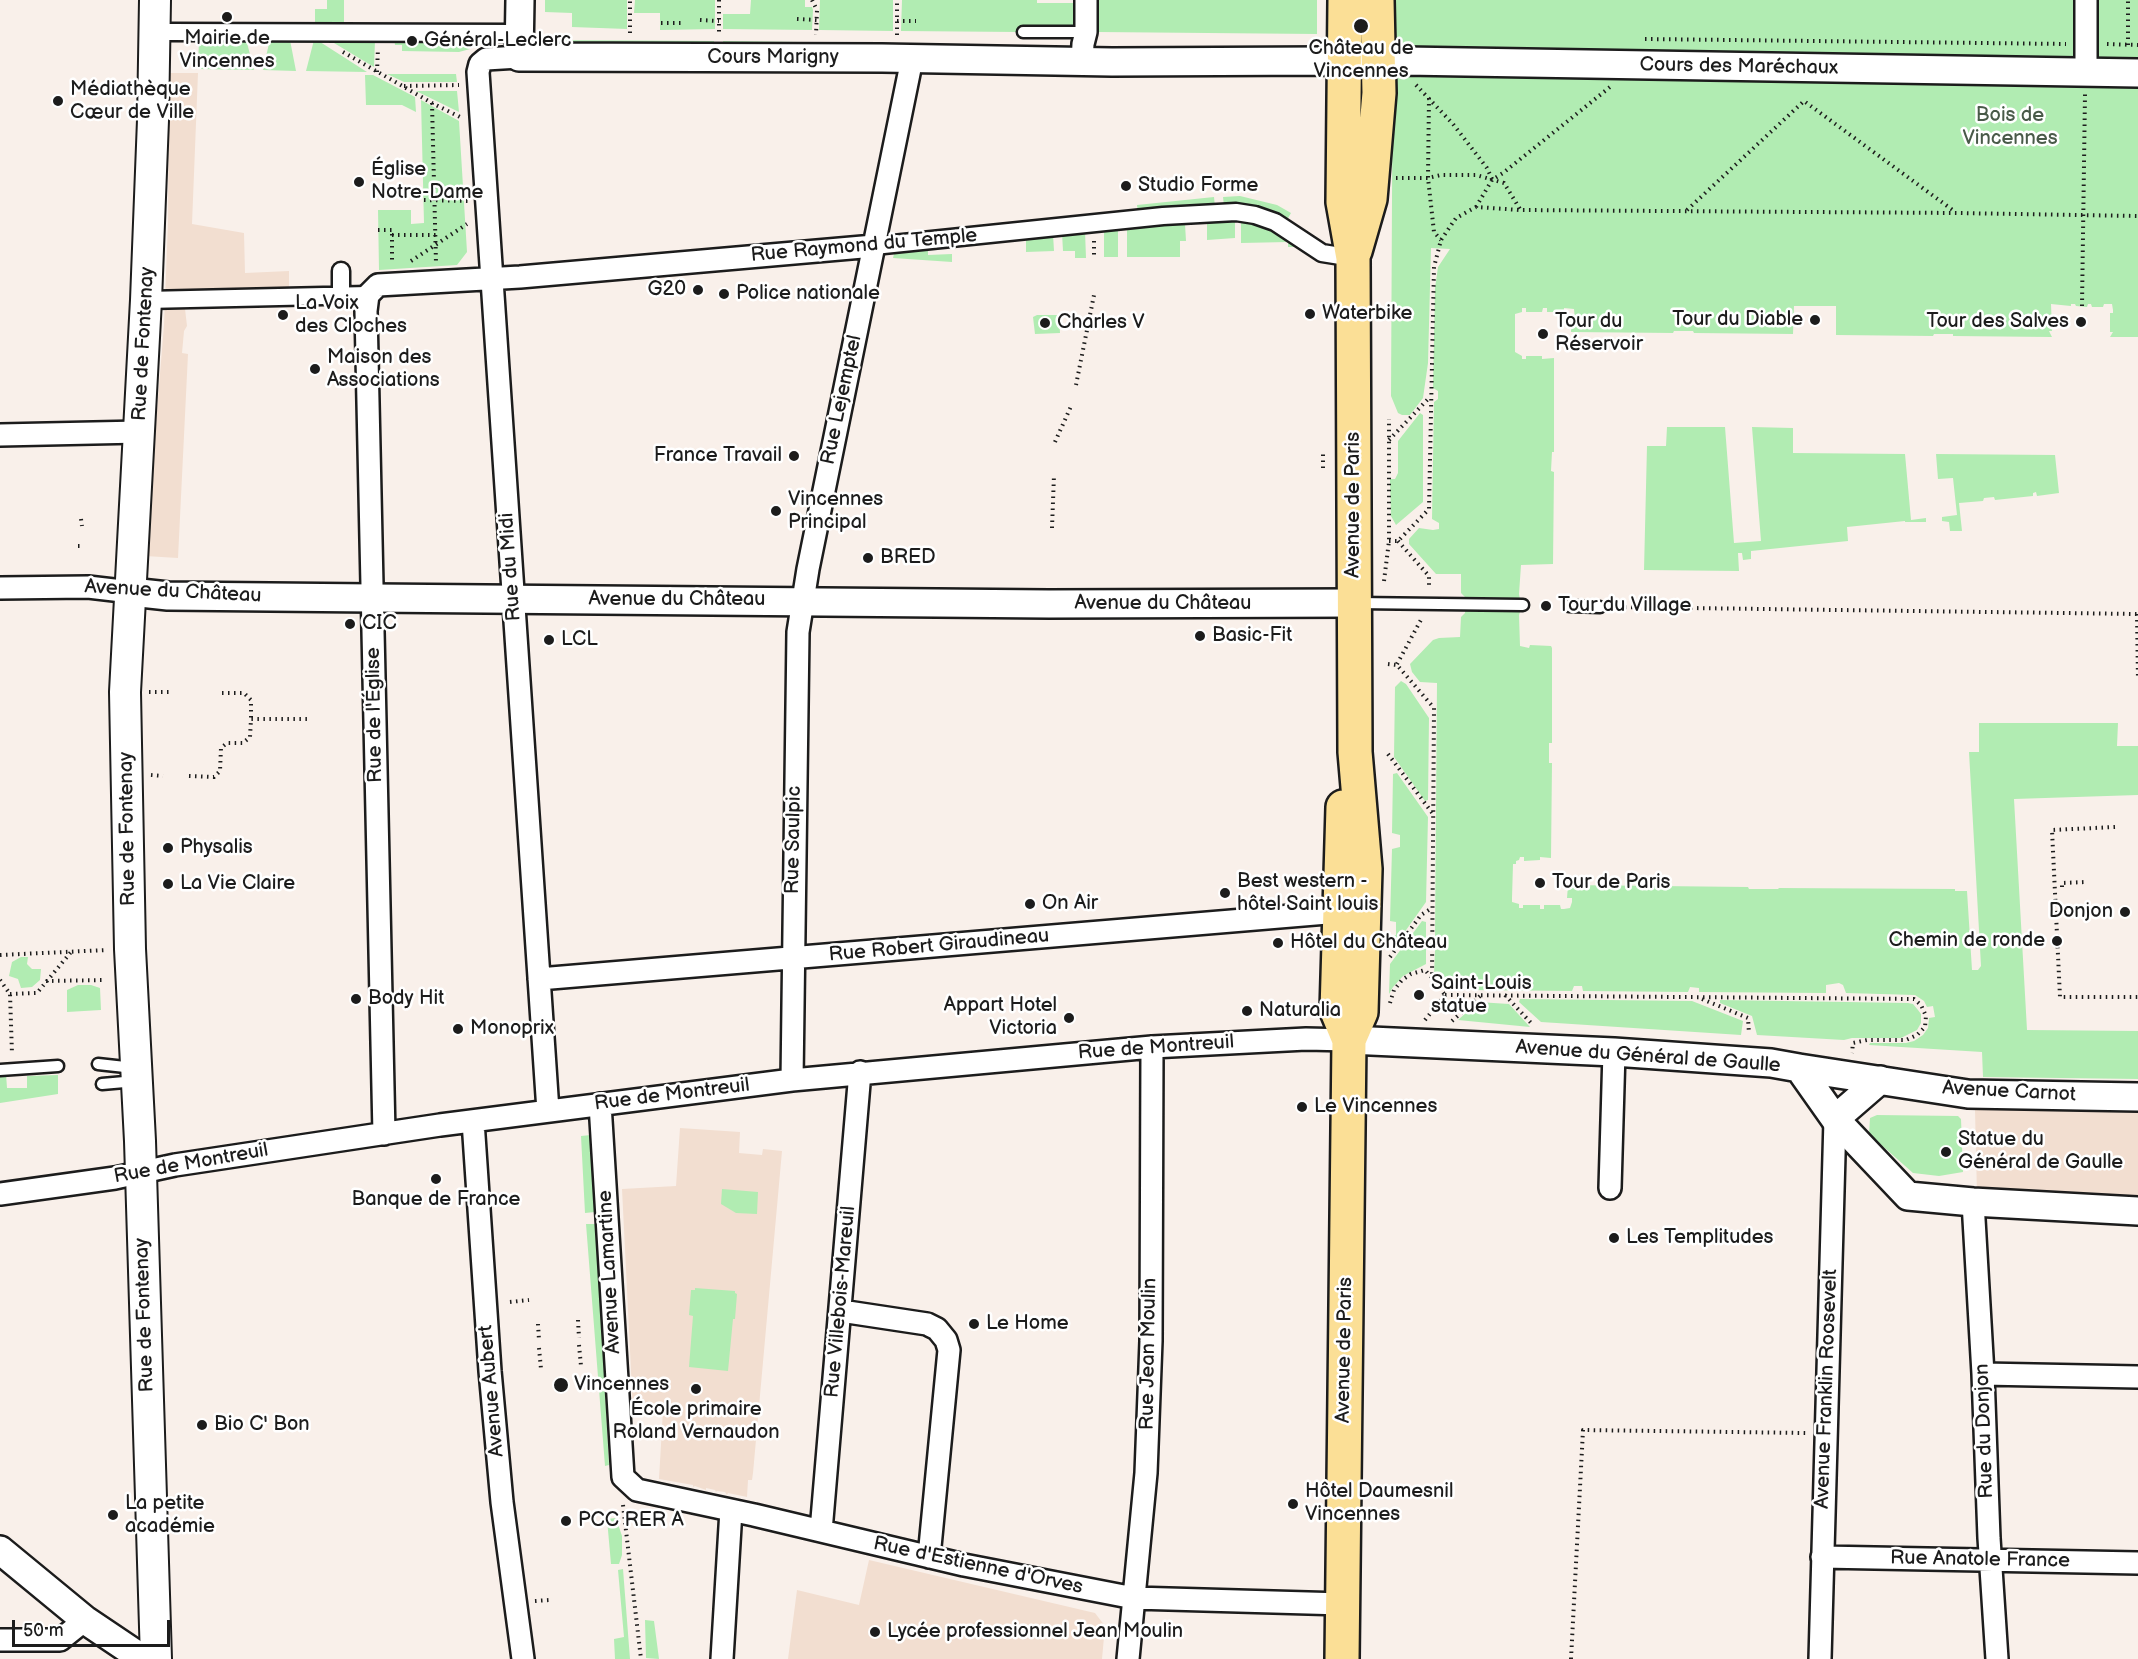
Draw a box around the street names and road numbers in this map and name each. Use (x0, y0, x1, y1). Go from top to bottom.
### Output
street label: Cours Marigny (707, 46, 839, 70)
street label: Cours des Maréchaux (1639, 53, 1839, 81)
street label: Rue Raymond du Temple (750, 224, 978, 268)
street label: Rue de Fontenay (128, 266, 160, 422)
street label: Rue Lejemptel (817, 333, 867, 467)
street label: Avenue de Paris (1342, 432, 1366, 578)
street label: Rue du Midi (495, 512, 527, 622)
street label: Avenue du Château (84, 575, 262, 609)
street label: Avenue du Château (589, 588, 765, 612)
street label: Avenue du Château (1075, 592, 1251, 616)
street label: Rue de l'Église (362, 647, 388, 783)
street label: Rue de Fontenay (115, 752, 141, 906)
street label: Rue Saulpic (781, 786, 807, 894)
street label: Rue Robert Giraudineau (828, 924, 1050, 968)
street label: Rue de Montreuil (1077, 1031, 1235, 1065)
street label: Avenue du Général de Gaulle (1515, 1036, 1781, 1078)
street label: Rue de Montreuil (593, 1074, 751, 1116)
street label: Avenue Carnot (1942, 1077, 2076, 1107)
street label: Rue de Montreuil (112, 1139, 270, 1189)
street label: Avenue Lamartine (594, 1189, 626, 1355)
street label: Rue Villebois-Mareuil (821, 1205, 861, 1399)
street label: Rue de Fontenay (130, 1237, 160, 1393)
street label: Avenue Franklin Roosevelt (1811, 1269, 1843, 1509)
street label: Avenue de Paris (1332, 1277, 1358, 1423)
street label: Rue Jean Moulin (1136, 1278, 1162, 1430)
street label: Avenue Aubert (474, 1324, 510, 1458)
street label: Rue du Donjon (1971, 1363, 1999, 1499)
street label: Rue d'Estienne d'Orves (871, 1532, 1085, 1600)
street label: Rue Anatole France (1890, 1546, 2070, 1574)

